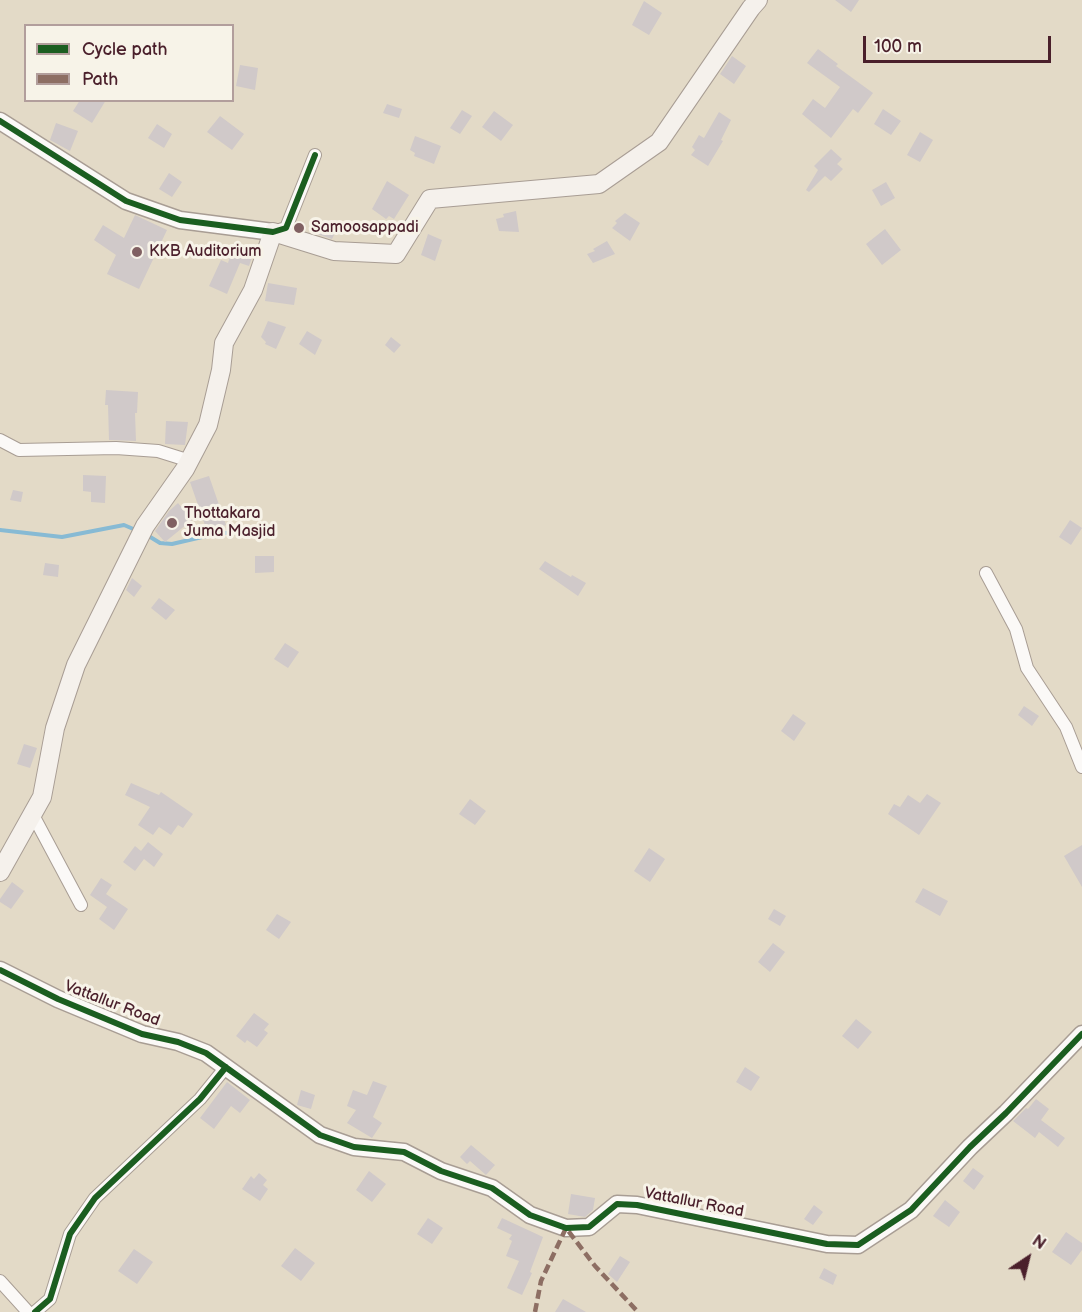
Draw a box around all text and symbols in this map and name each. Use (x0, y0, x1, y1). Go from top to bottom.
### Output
legend (24, 24, 234, 102)
scale bar (866, 24, 1054, 62)
text: 100 m (874, 36, 922, 57)
text: Cycle path (82, 39, 168, 60)
text: Path (82, 69, 118, 90)
place label: Samoosappadi (311, 218, 419, 238)
marker: Samoosappadi (292, 221, 306, 235)
place label: KKB Auditorium (149, 242, 262, 262)
marker: KKB Auditorium (130, 245, 144, 259)
place label: Thottakara Juma Masjid (184, 504, 275, 542)
marker: Thottakara Juma Masjid (165, 516, 179, 530)
street label: Vattallur Road (61, 977, 163, 1031)
street label: Vattallur Road (643, 1184, 745, 1222)
north arrow (998, 1228, 1058, 1288)
text: N (1028, 1232, 1049, 1254)

